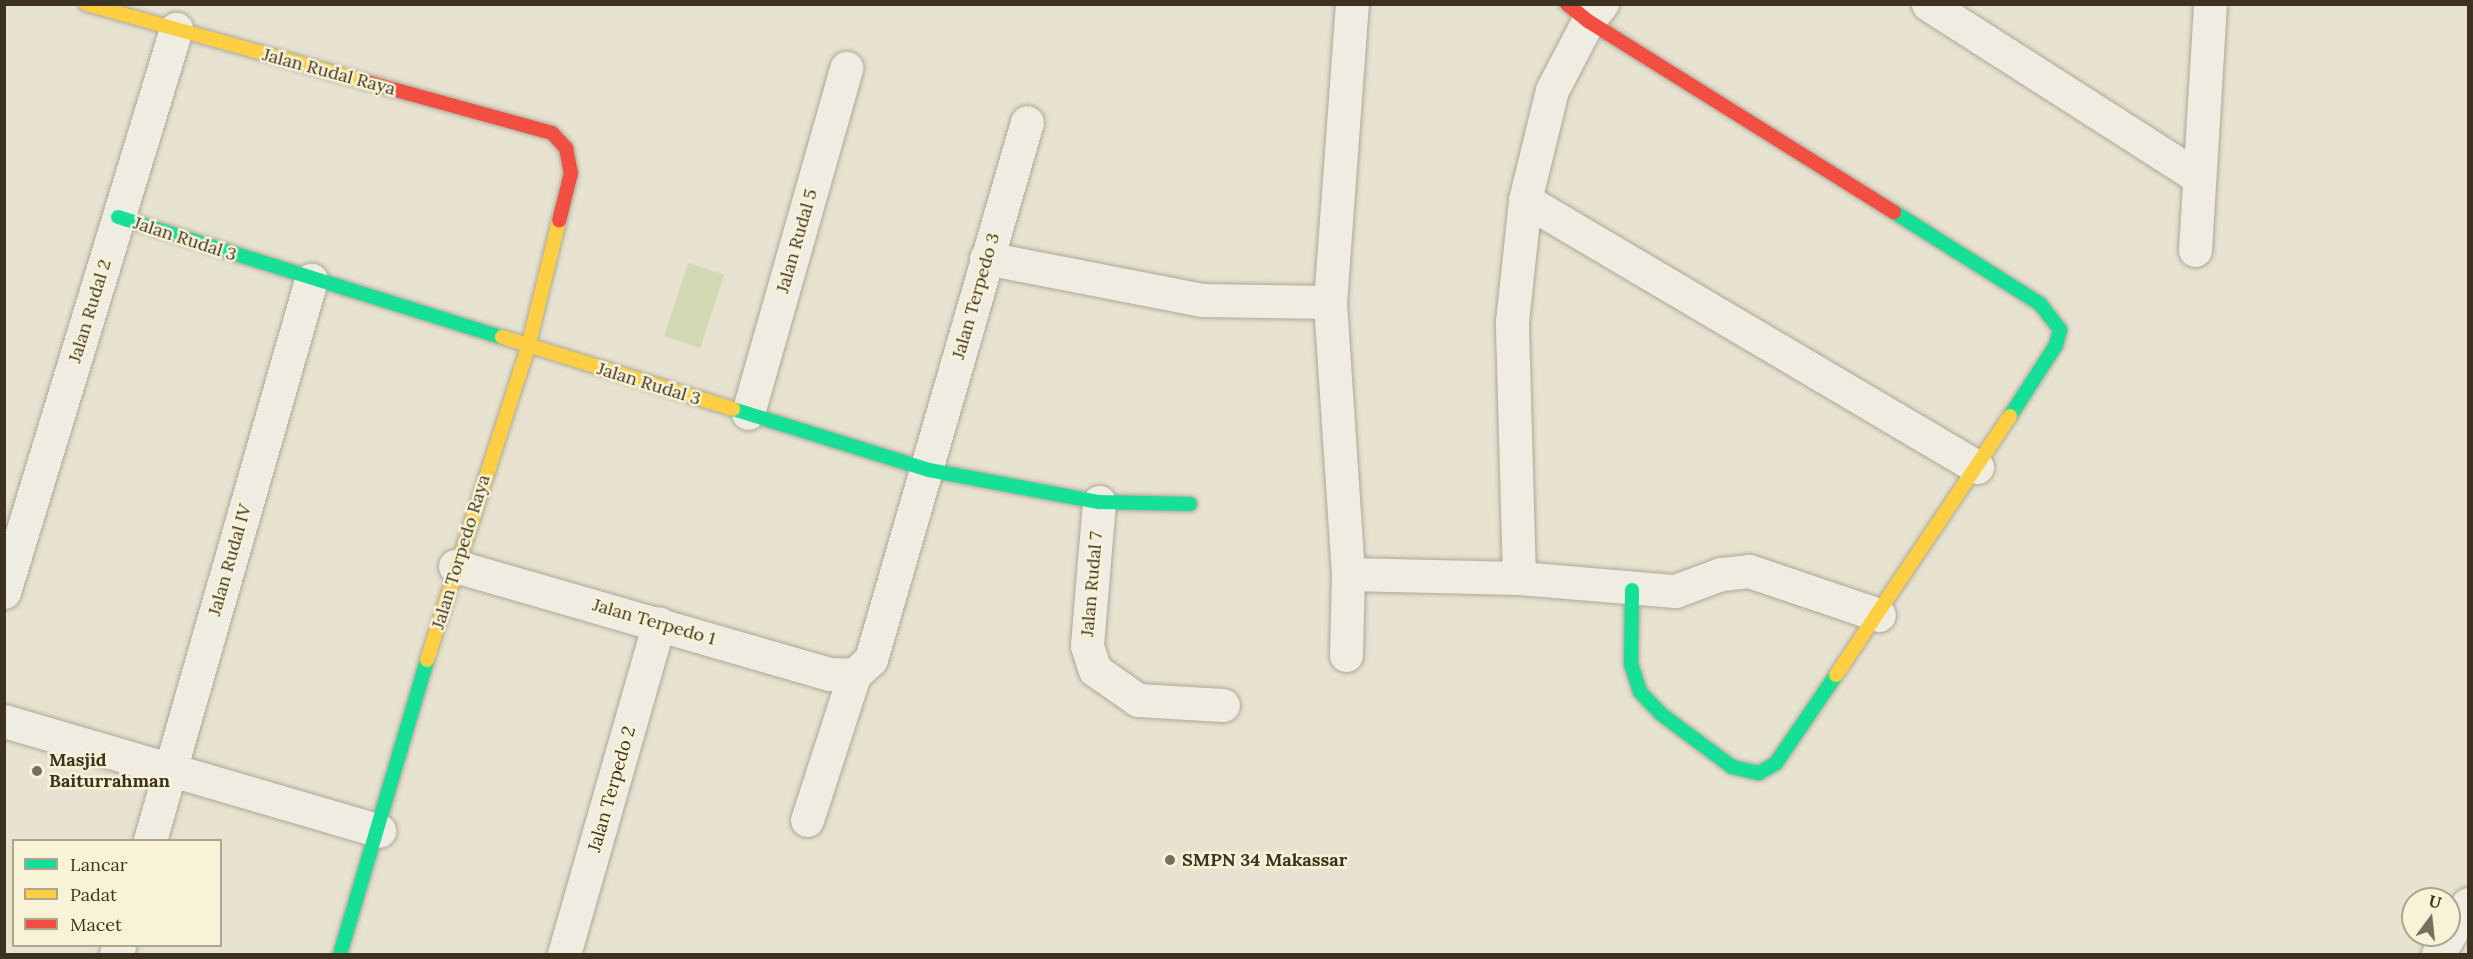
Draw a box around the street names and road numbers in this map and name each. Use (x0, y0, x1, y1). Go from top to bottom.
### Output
street label: Jalan Rudal Raya (260, 44, 398, 100)
street label: Jalan Rudal 5 (772, 187, 822, 295)
street label: Jalan Rudal 3 (131, 212, 239, 266)
street label: Jalan Terpedo 3 (948, 230, 1004, 362)
street label: Jalan Rudal 2 (64, 257, 116, 365)
street label: Jalan Rudal 3 (595, 358, 703, 410)
street label: Jalan Torpedo Raya (427, 472, 495, 632)
street label: Jalan Rudal IV (204, 502, 256, 618)
street label: Jalan Rudal 7 (1077, 530, 1107, 638)
street label: Jalan Terpedo 1 (590, 594, 718, 650)
street label: Jalan Terpedo 2 (584, 724, 640, 854)

